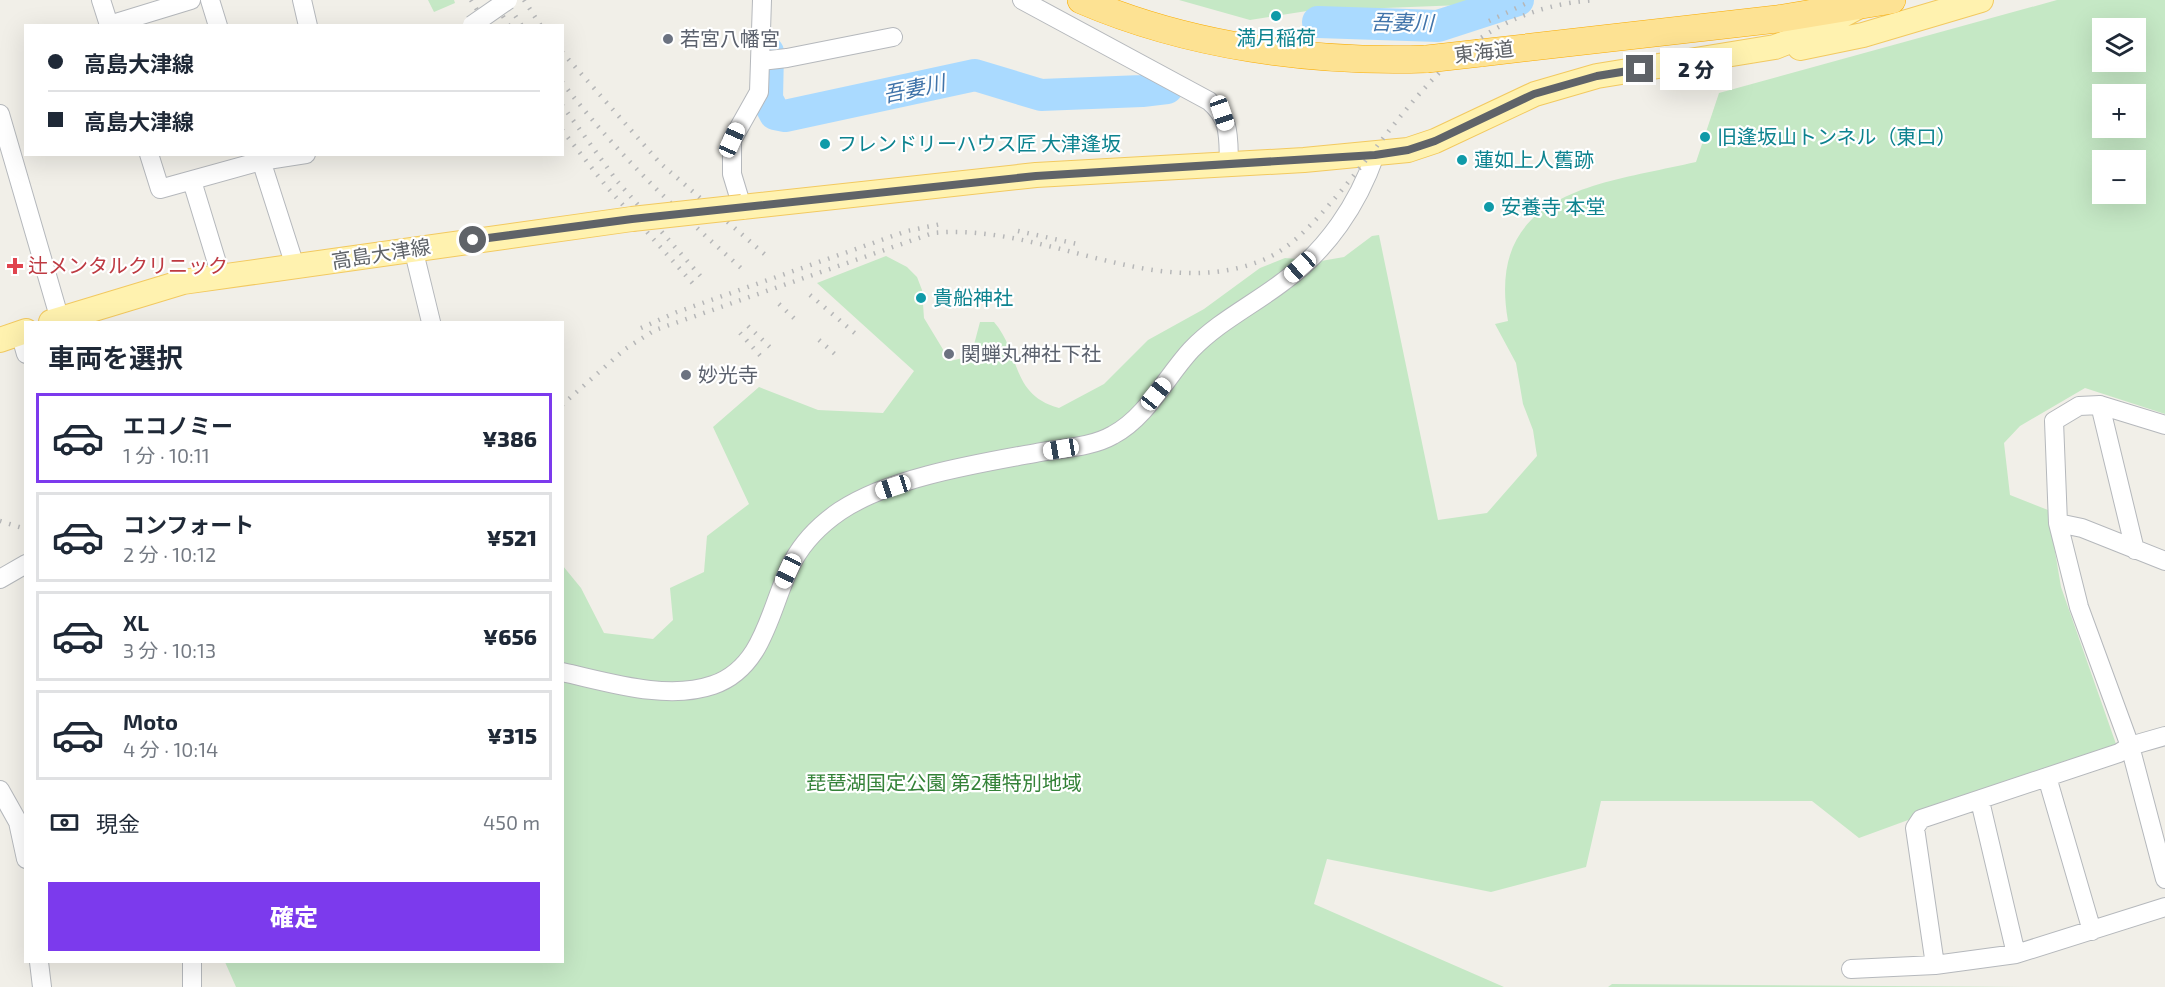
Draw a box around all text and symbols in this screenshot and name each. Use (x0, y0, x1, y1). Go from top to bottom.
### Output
water label: 吾妻川 (1370, 8, 1436, 35)
marker: 満月稲荷 (1269, 9, 1283, 23)
map controls (2092, 18, 2146, 204)
button: layers (2092, 18, 2146, 72)
place label: 満月稲荷 (1236, 25, 1316, 49)
place label: 若宮八幡宮 (680, 26, 780, 50)
marker: 若宮八幡宮 (661, 32, 675, 46)
street label: 東海道 (1453, 35, 1515, 67)
callout: 2 分 (1661, 48, 1733, 90)
text: 高島大津線 (84, 50, 194, 76)
route end (1626, 55, 1653, 82)
text: 2 分 (1678, 57, 1714, 81)
water label: 吾妻川 (880, 68, 949, 106)
button: + (2092, 84, 2146, 138)
car (1208, 93, 1236, 133)
text: 高島大津線 (84, 108, 194, 134)
car (716, 120, 748, 160)
place label: 旧逢坂山トンネル（東口） (1717, 124, 1957, 148)
marker: 旧逢坂山トンネル（東口） (1698, 130, 1712, 144)
place label: フレンドリーハウス匠 大津逢坂 (837, 131, 1121, 155)
marker: フレンドリーハウス匠 大津逢坂 (818, 137, 832, 151)
place label: 蓮如上人舊跡 (1474, 147, 1594, 171)
button: − (2092, 150, 2146, 204)
marker: 蓮如上人舊跡 (1455, 153, 1469, 167)
place label: 安養寺 本堂 (1501, 194, 1605, 218)
marker: 安養寺 本堂 (1482, 200, 1496, 214)
route start (459, 226, 486, 253)
street label: 高島大津線 (330, 233, 432, 273)
car (1281, 248, 1319, 286)
place label: 辻メンタルクリニック (28, 253, 228, 277)
marker: 辻メンタルクリニック (6, 257, 24, 275)
place label: 貴船神社 (933, 285, 1013, 309)
marker: 貴船神社 (914, 291, 928, 305)
text: 車両を選択 (48, 341, 183, 373)
place label: 関蝉丸神社下社 (961, 341, 1101, 365)
marker: 関蝉丸神社下社 (942, 347, 956, 361)
place label: 妙光寺 (698, 362, 758, 386)
marker: 妙光寺 (679, 368, 693, 382)
car (1138, 374, 1174, 414)
icon: car (51, 411, 105, 465)
text: エコノミー (123, 412, 233, 438)
text: ¥386 (482, 425, 537, 451)
car (1042, 437, 1080, 461)
text: 1 分 · 10:11 (123, 443, 210, 467)
car (873, 473, 913, 501)
icon: car (51, 510, 105, 564)
text: コンフォート (123, 511, 254, 537)
text: ¥521 (487, 524, 537, 550)
text: 2 分 · 10:12 (123, 542, 216, 566)
car (772, 551, 804, 591)
icon: car (51, 609, 105, 663)
text: XL (123, 609, 149, 635)
text: ¥656 (483, 623, 537, 649)
text: 3 分 · 10:13 (123, 638, 216, 662)
icon: car (51, 708, 105, 762)
text: Moto (123, 708, 178, 734)
text: ¥315 (487, 722, 537, 748)
text: 4 分 · 10:14 (123, 737, 218, 761)
park label: 琵琶湖国定公園 第2種特別地域 (806, 770, 1082, 794)
icon: cash (48, 806, 81, 839)
text: 現金 (96, 810, 140, 836)
text: 450 m (483, 810, 540, 834)
button: 確定 (48, 882, 540, 951)

